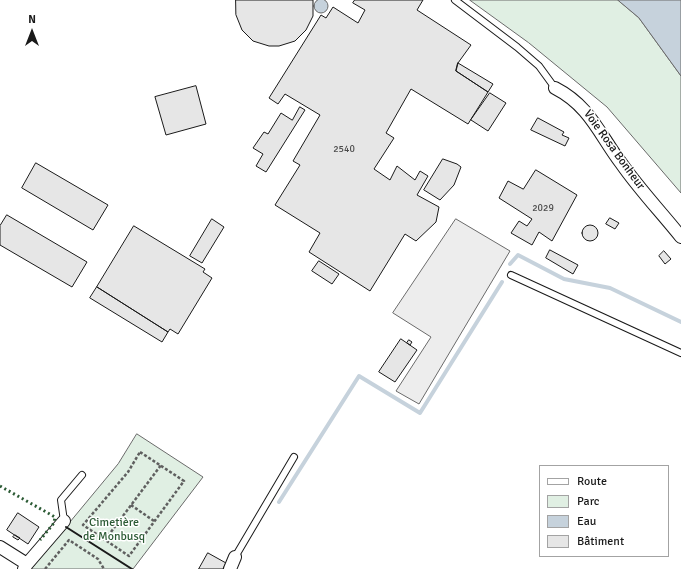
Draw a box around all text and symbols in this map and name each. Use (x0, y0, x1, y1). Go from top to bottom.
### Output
north arrow (12, 12, 52, 52)
text: N (28, 13, 36, 26)
street label: Voie Rosa Bonheur (580, 107, 648, 193)
house number: 2540 (333, 143, 355, 155)
house number: 2029 (532, 202, 554, 214)
legend (539, 465, 669, 557)
text: Route (577, 474, 607, 489)
text: Parc (577, 494, 599, 509)
text: Eau (577, 514, 596, 529)
park label: Cimetière de Monbusq (83, 516, 145, 544)
text: Bâtiment (577, 534, 624, 549)

